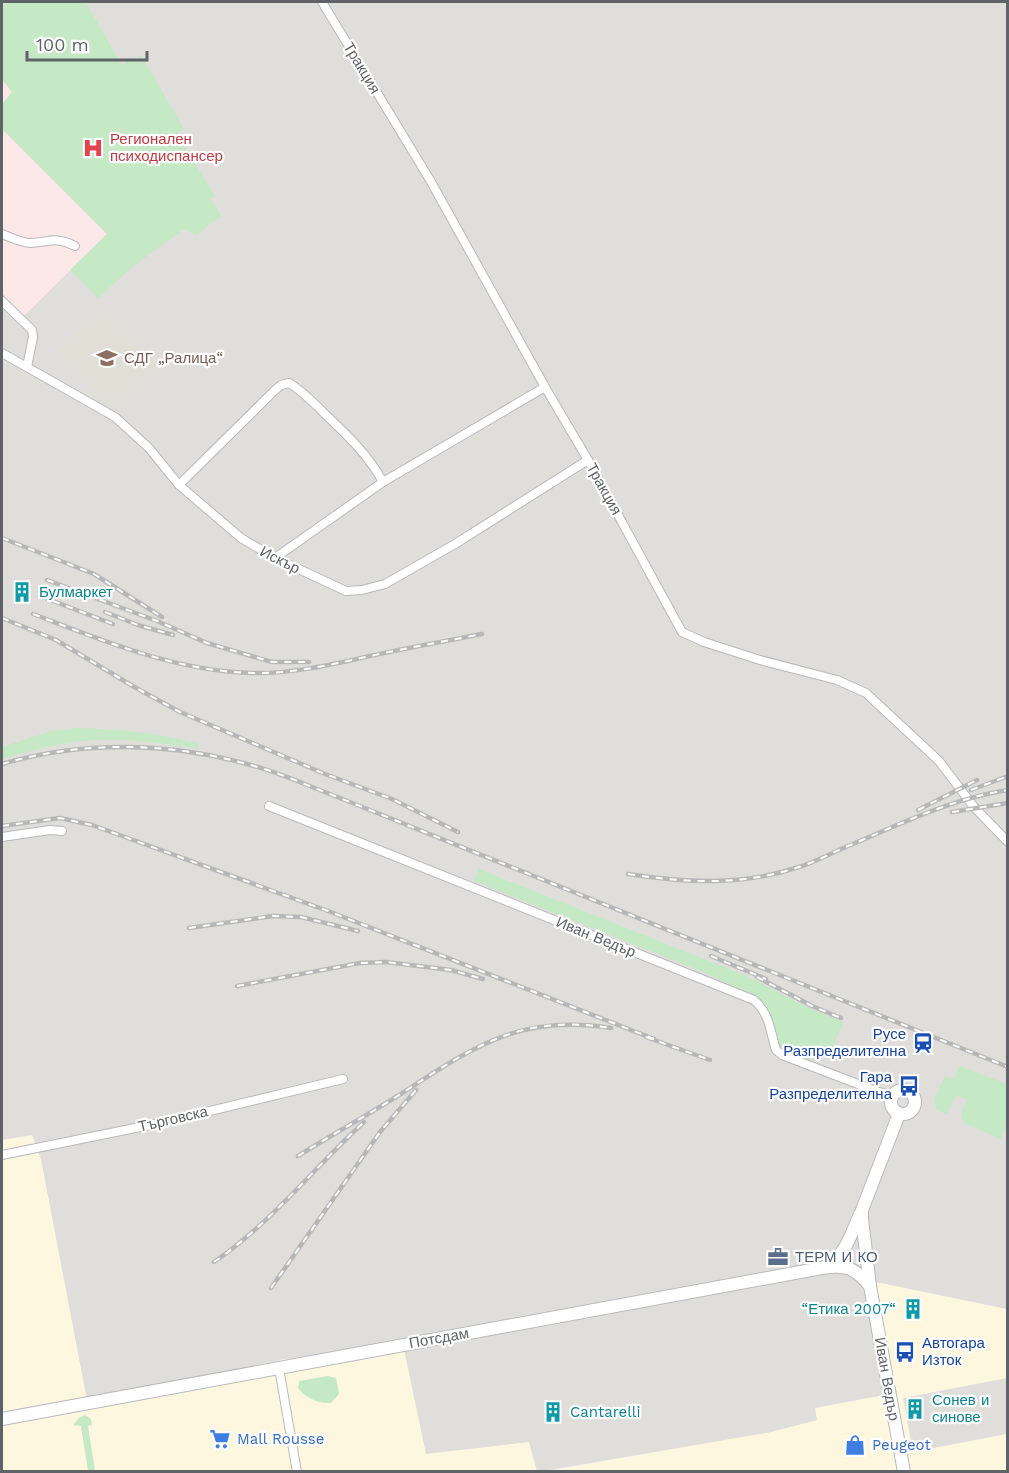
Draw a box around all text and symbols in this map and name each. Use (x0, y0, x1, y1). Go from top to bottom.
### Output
scale bar (27, 24, 147, 62)
text: 100 m (36, 34, 89, 55)
street label: Тракция (340, 39, 384, 97)
place label: Регионален психодиспансер (110, 130, 223, 165)
hospital icon: Регионален психодиспансер (81, 136, 105, 160)
school or university icon: СДГ „Ралица“ (95, 346, 119, 370)
place label: СДГ „Ралица“ (124, 349, 223, 367)
street label: Тракция (582, 460, 626, 518)
street label: Искър (257, 542, 303, 578)
building icon: Булмаркет (10, 580, 34, 604)
place label: Булмаркет (39, 583, 113, 601)
street label: Иван Ведър (553, 913, 639, 961)
place label: Русе Разпределителна (783, 1025, 907, 1060)
station icon: Русе Разпределителна (911, 1031, 935, 1055)
place label: Гара Разпределителна (769, 1068, 893, 1103)
bus stop icon: Гара Разпределителна (897, 1074, 921, 1098)
street label: Търговска (136, 1102, 210, 1136)
office icon: ТЕРМ И КО (766, 1245, 790, 1269)
place label: ТЕРМ И КО (795, 1248, 878, 1266)
building icon: “Етика 2007“ (901, 1297, 925, 1321)
place label: “Етика 2007“ (802, 1300, 896, 1318)
street label: Потсдам (408, 1324, 470, 1352)
place label: Автогара Изток (922, 1334, 986, 1369)
street label: Иван Ведър (871, 1336, 903, 1422)
bus stop icon: Автогара Изток (893, 1340, 917, 1364)
place label: Сонев и синове (932, 1391, 989, 1426)
building icon: Сонев и синове (903, 1397, 927, 1421)
building icon: Cantarelli (541, 1400, 565, 1424)
place label: Cantarelli (570, 1403, 640, 1421)
supermarket icon: Mall Rousse (208, 1427, 232, 1451)
place label: Mall Rousse (237, 1430, 324, 1448)
shop icon: Peugeot (843, 1433, 867, 1457)
place label: Peugeot (872, 1436, 931, 1454)

